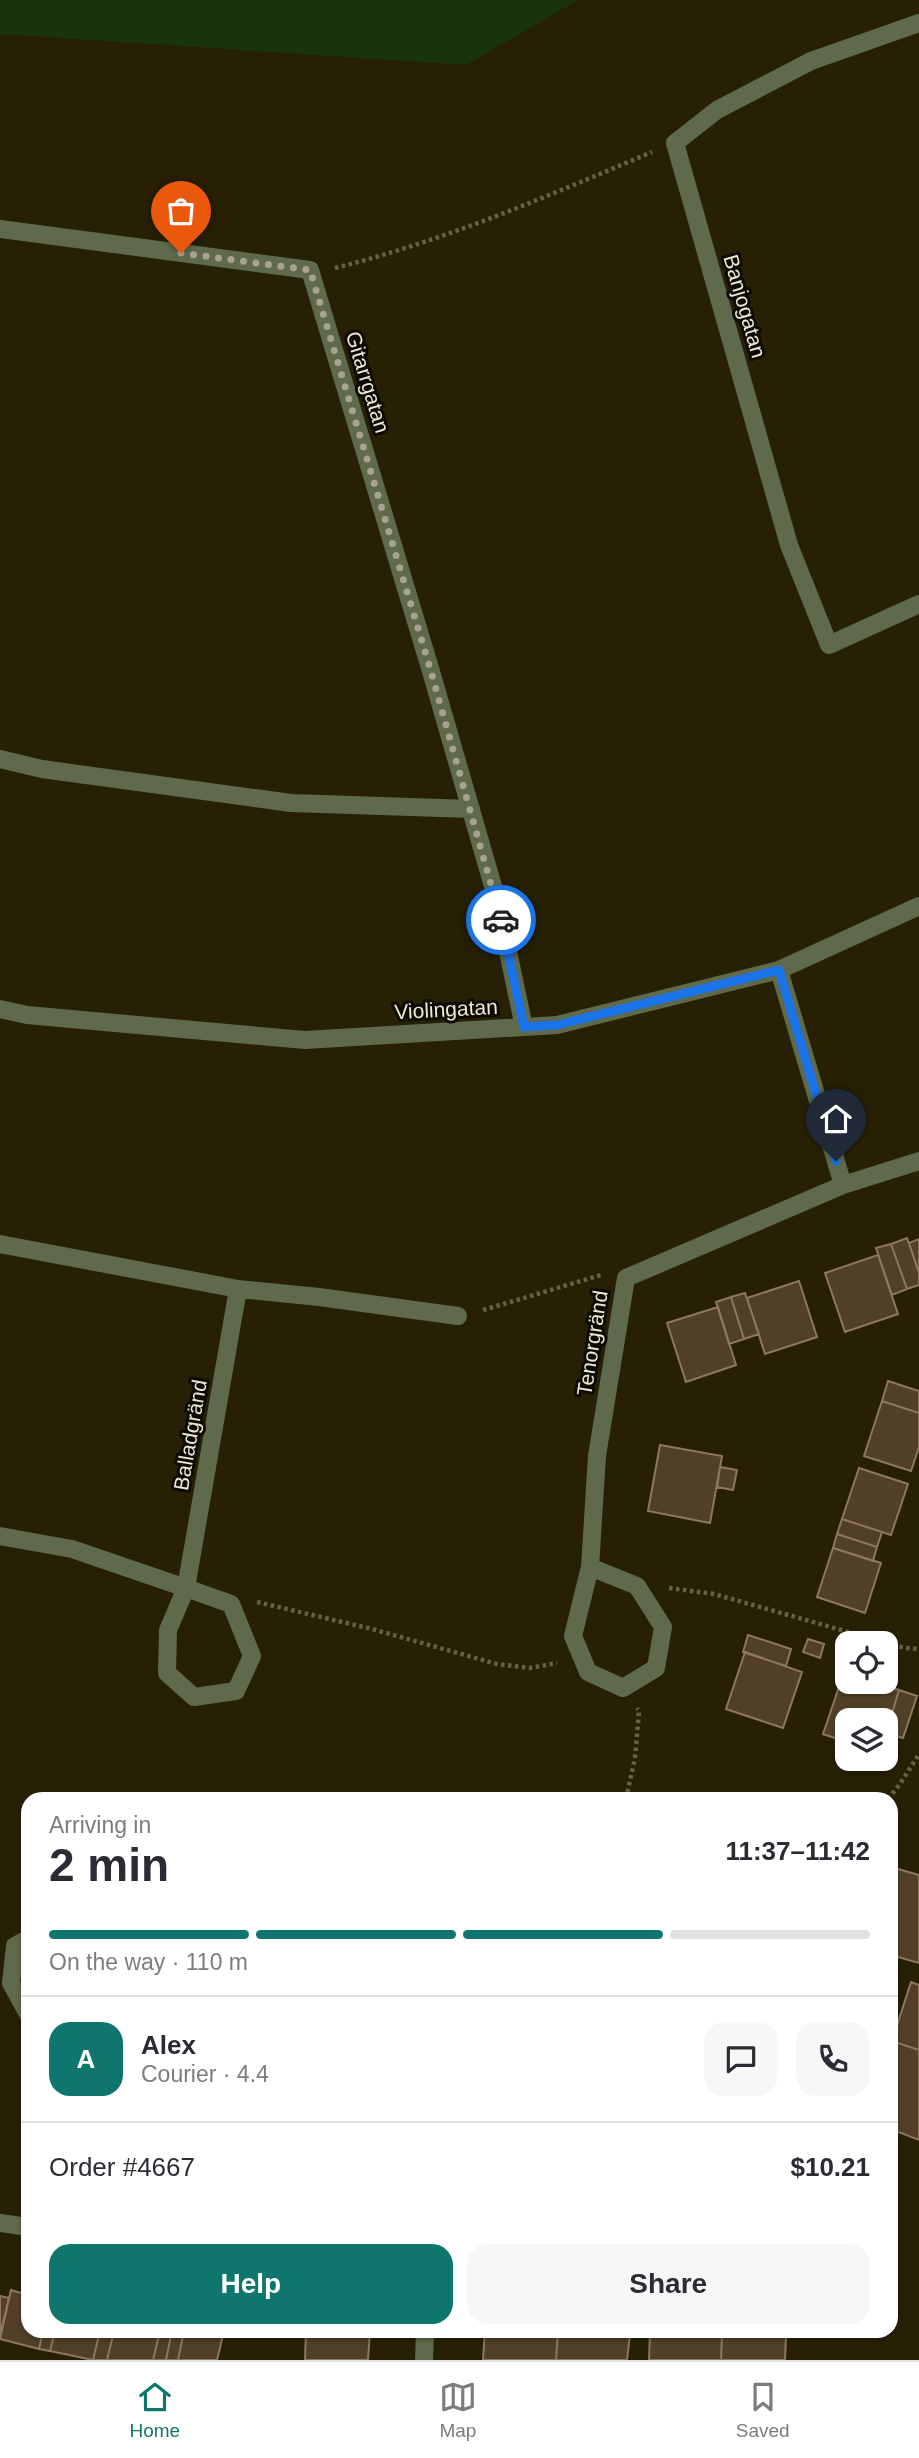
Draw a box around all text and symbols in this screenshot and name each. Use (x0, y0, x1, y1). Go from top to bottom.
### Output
pin (151, 181, 211, 253)
icon: bag (162, 192, 200, 230)
street label: Banjogatan (719, 252, 771, 360)
street label: Gitarrgatan (342, 328, 394, 436)
courier (466, 885, 536, 955)
icon: car (482, 901, 520, 939)
street label: Violingatan (394, 995, 498, 1023)
pin (806, 1089, 866, 1161)
icon: home (817, 1100, 855, 1138)
street label: Tenorgränd (572, 1289, 612, 1397)
street label: Balladgränd (169, 1378, 211, 1492)
map controls (835, 1631, 898, 1771)
button: locate (835, 1631, 898, 1694)
button: layers (835, 1708, 898, 1771)
text: Arriving in (49, 1812, 151, 1838)
text: 11:37–11:42 (725, 1836, 870, 1866)
text: 2 min (49, 1839, 169, 1891)
text: On the way · 110 m (49, 1949, 248, 1975)
button: chat (704, 2022, 778, 2096)
button: phone (796, 2022, 870, 2096)
text: Alex (141, 2030, 196, 2060)
text: A (77, 2044, 95, 2074)
text: Courier · 4.4 (141, 2061, 269, 2087)
text: Order #4667 (49, 2152, 195, 2182)
text: $10.21 (790, 2152, 870, 2182)
button: Help (49, 2244, 453, 2324)
button: Share (467, 2244, 870, 2324)
tab: Home (129, 2378, 180, 2442)
tab: Map (439, 2378, 477, 2442)
tab: Saved (736, 2378, 790, 2442)

